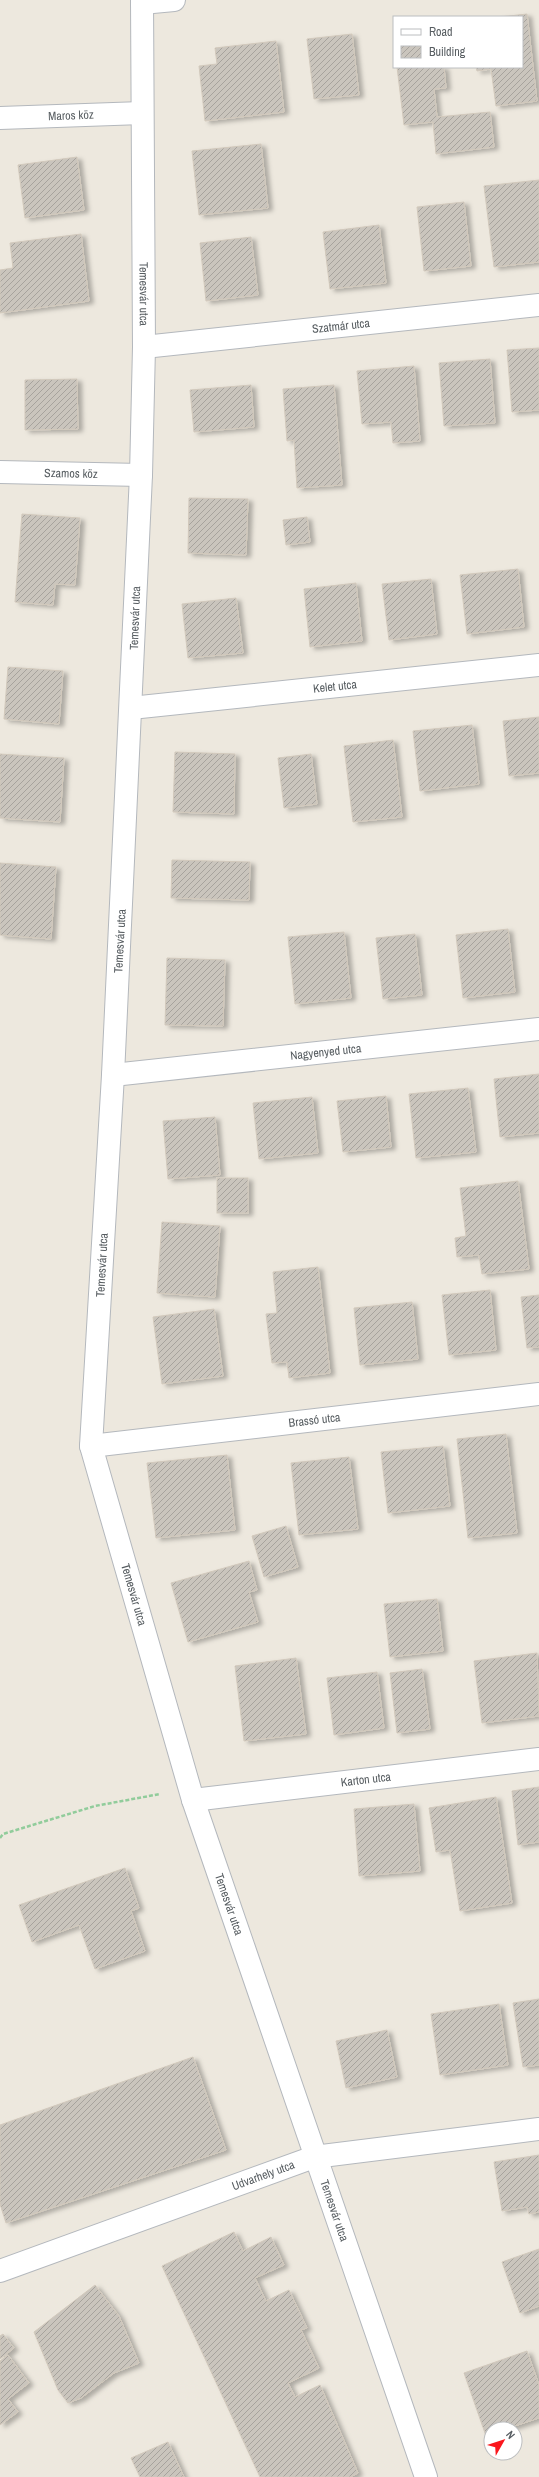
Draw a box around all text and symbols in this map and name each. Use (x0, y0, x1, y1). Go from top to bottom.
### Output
legend (393, 16, 523, 68)
text: Road (429, 24, 453, 40)
text: Building (429, 44, 466, 60)
street label: Maros köz (48, 107, 94, 124)
street label: Temesvár utca (136, 262, 152, 327)
street label: Szatmár utca (311, 315, 371, 337)
street label: Szamos köz (44, 465, 98, 482)
street label: Temesvár utca (126, 585, 144, 650)
street label: Kelet utca (312, 676, 358, 697)
street label: Temesvár utca (110, 908, 130, 973)
street label: Nagyenyed utca (289, 1040, 363, 1064)
street label: Temesvár utca (92, 1232, 112, 1297)
street label: Brassó utca (288, 1409, 342, 1431)
street label: Temesvár utca (117, 1562, 151, 1628)
street label: Karton utca (340, 1769, 392, 1790)
street label: Temesvár utca (211, 1871, 247, 1938)
street label: Udvarhely utca (230, 2157, 297, 2194)
street label: Temesvár utca (316, 2178, 352, 2244)
north arrow (483, 2421, 523, 2461)
text: N (503, 2428, 518, 2442)

